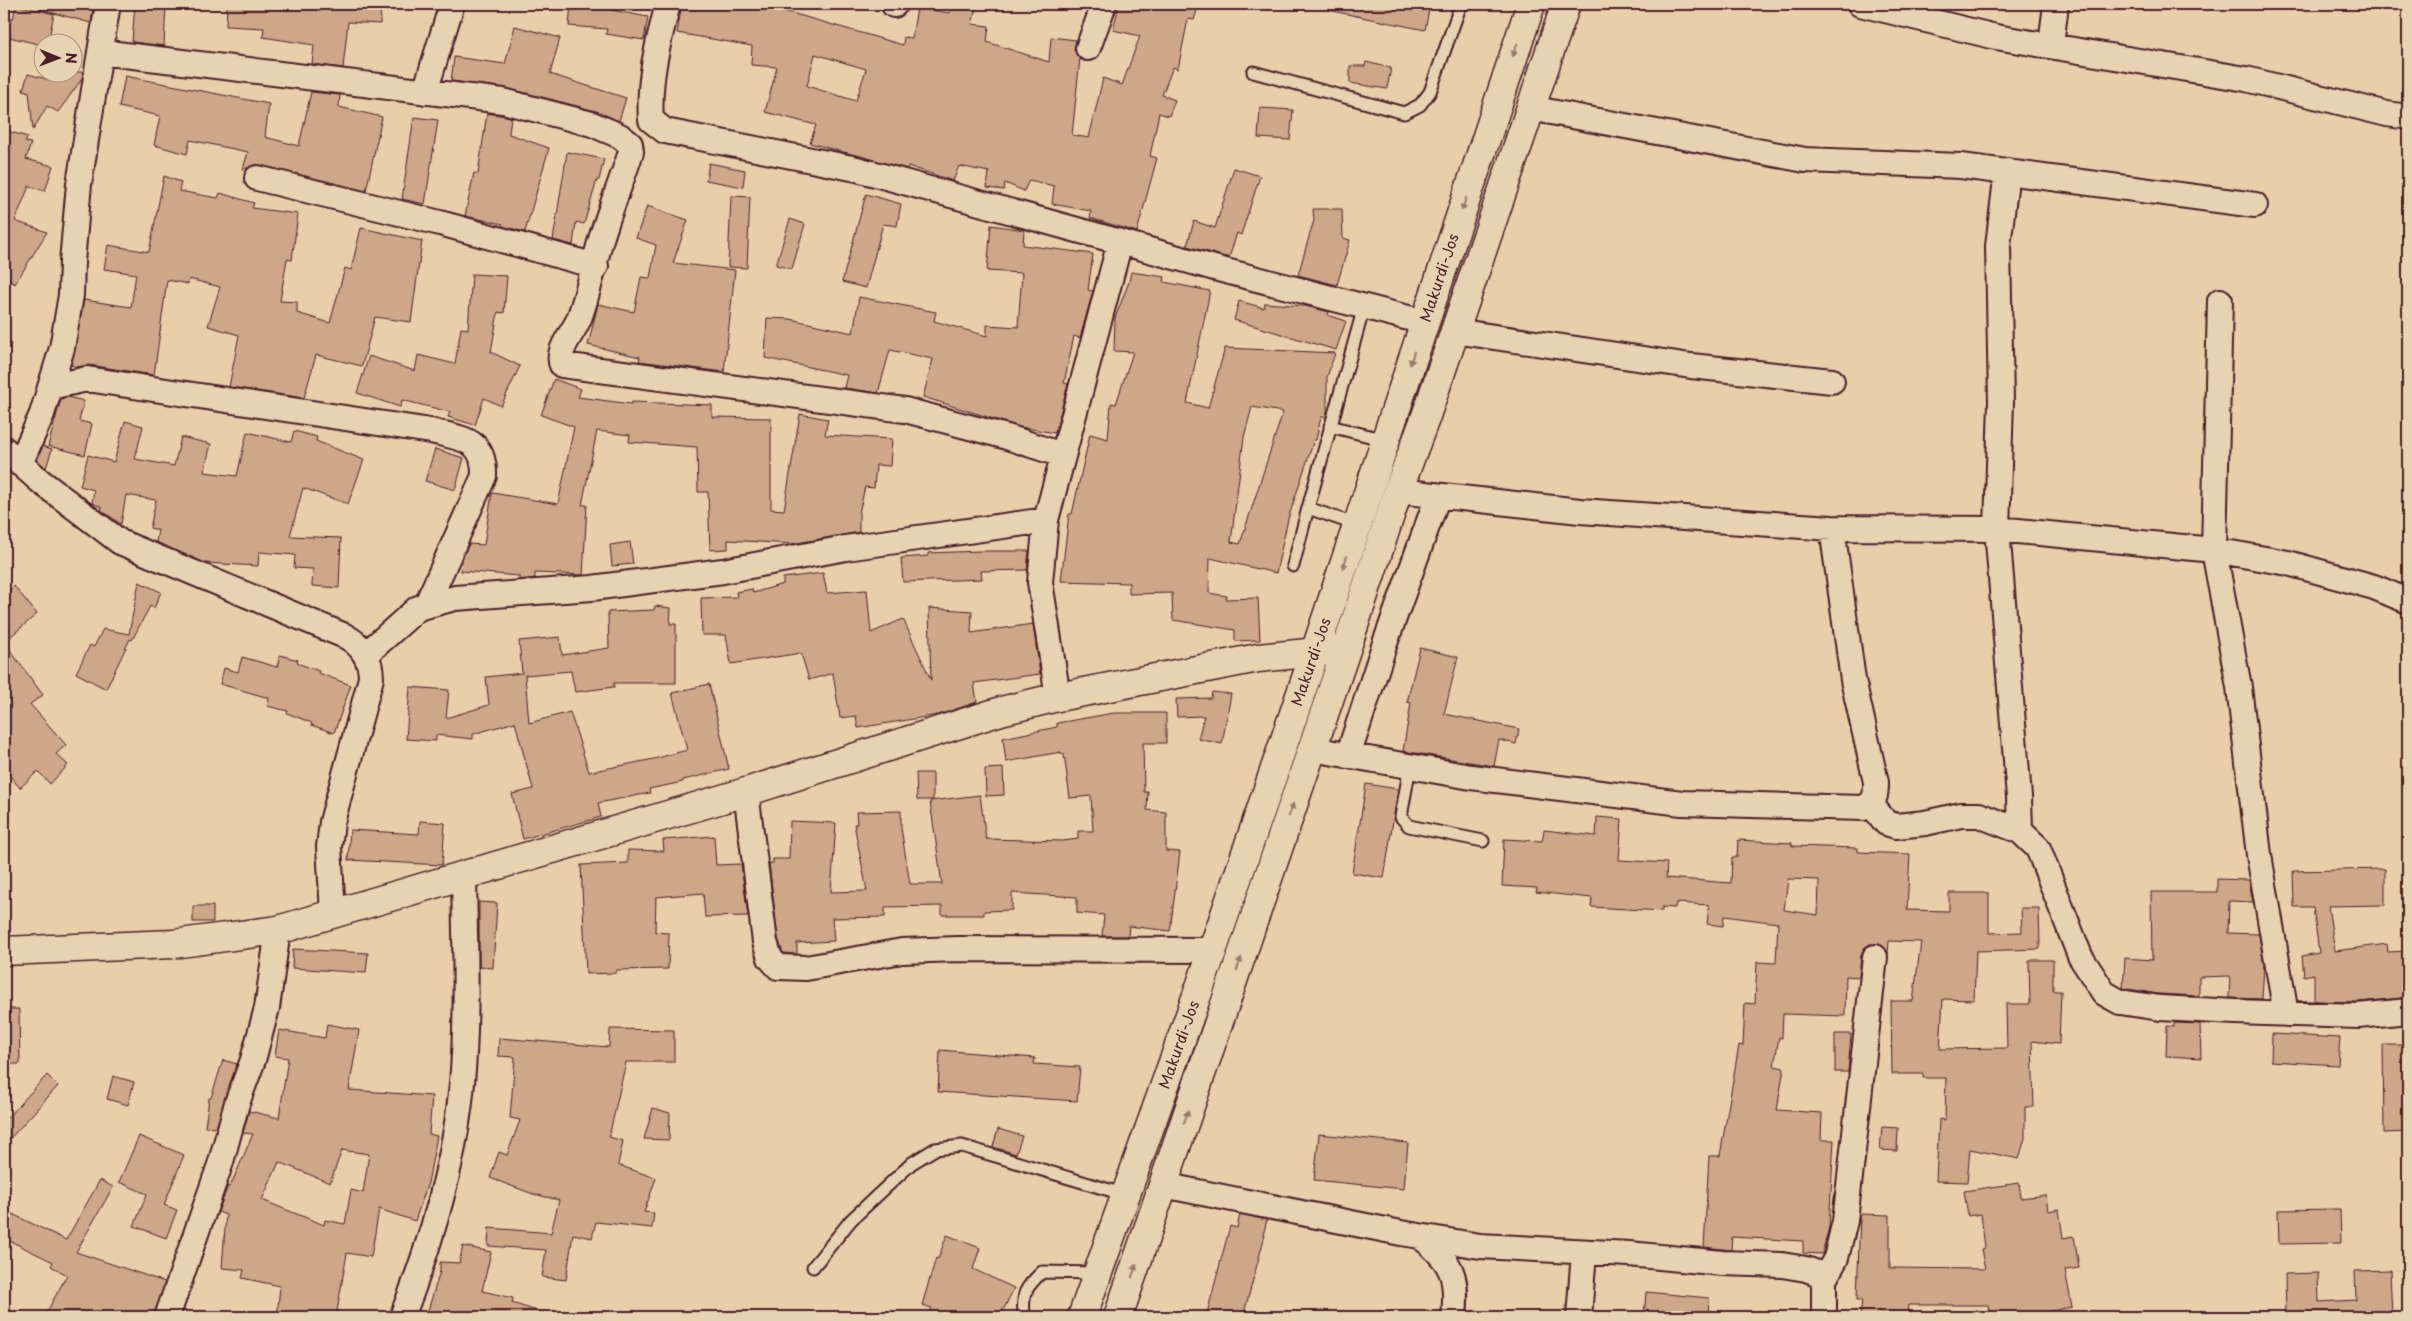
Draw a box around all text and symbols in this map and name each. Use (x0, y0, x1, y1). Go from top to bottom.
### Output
north arrow (32, 32, 82, 82)
one-way arrow (1511, 43, 1519, 58)
text: N (61, 53, 82, 64)
one-way arrow (1459, 197, 1467, 212)
street label: Makurdi-Jos (1413, 230, 1464, 325)
one-way arrow (1408, 351, 1416, 366)
one-way arrow (1340, 555, 1348, 570)
street label: Makurdi-Jos (1284, 614, 1336, 709)
one-way arrow (1288, 802, 1296, 817)
one-way arrow (1236, 956, 1243, 971)
street label: Makurdi-Jos (1152, 997, 1204, 1092)
one-way arrow (1183, 1110, 1190, 1125)
one-way arrow (1130, 1263, 1138, 1278)

